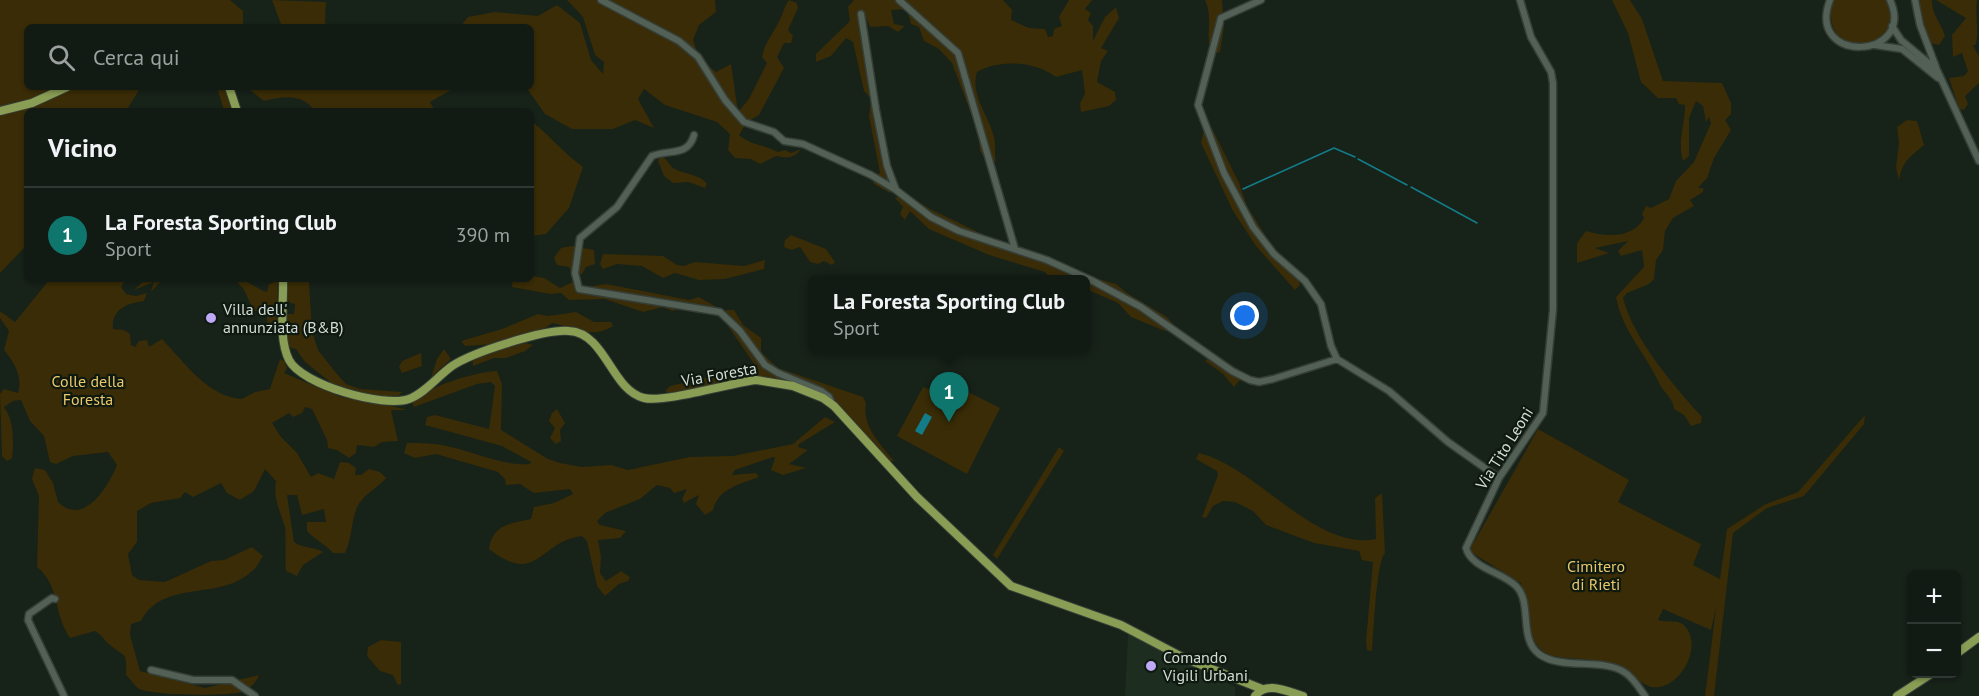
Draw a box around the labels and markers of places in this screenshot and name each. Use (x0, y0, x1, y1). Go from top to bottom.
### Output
place label: Villa dell' annunziata (B&B) (222, 299, 344, 337)
marker: Villa dell' annunziata (B&B) (204, 311, 218, 325)
pin: 1 (930, 372, 968, 422)
place label: Comando Vigili Urbani (1162, 647, 1248, 685)
marker: Comando Vigili Urbani (1144, 659, 1158, 673)

